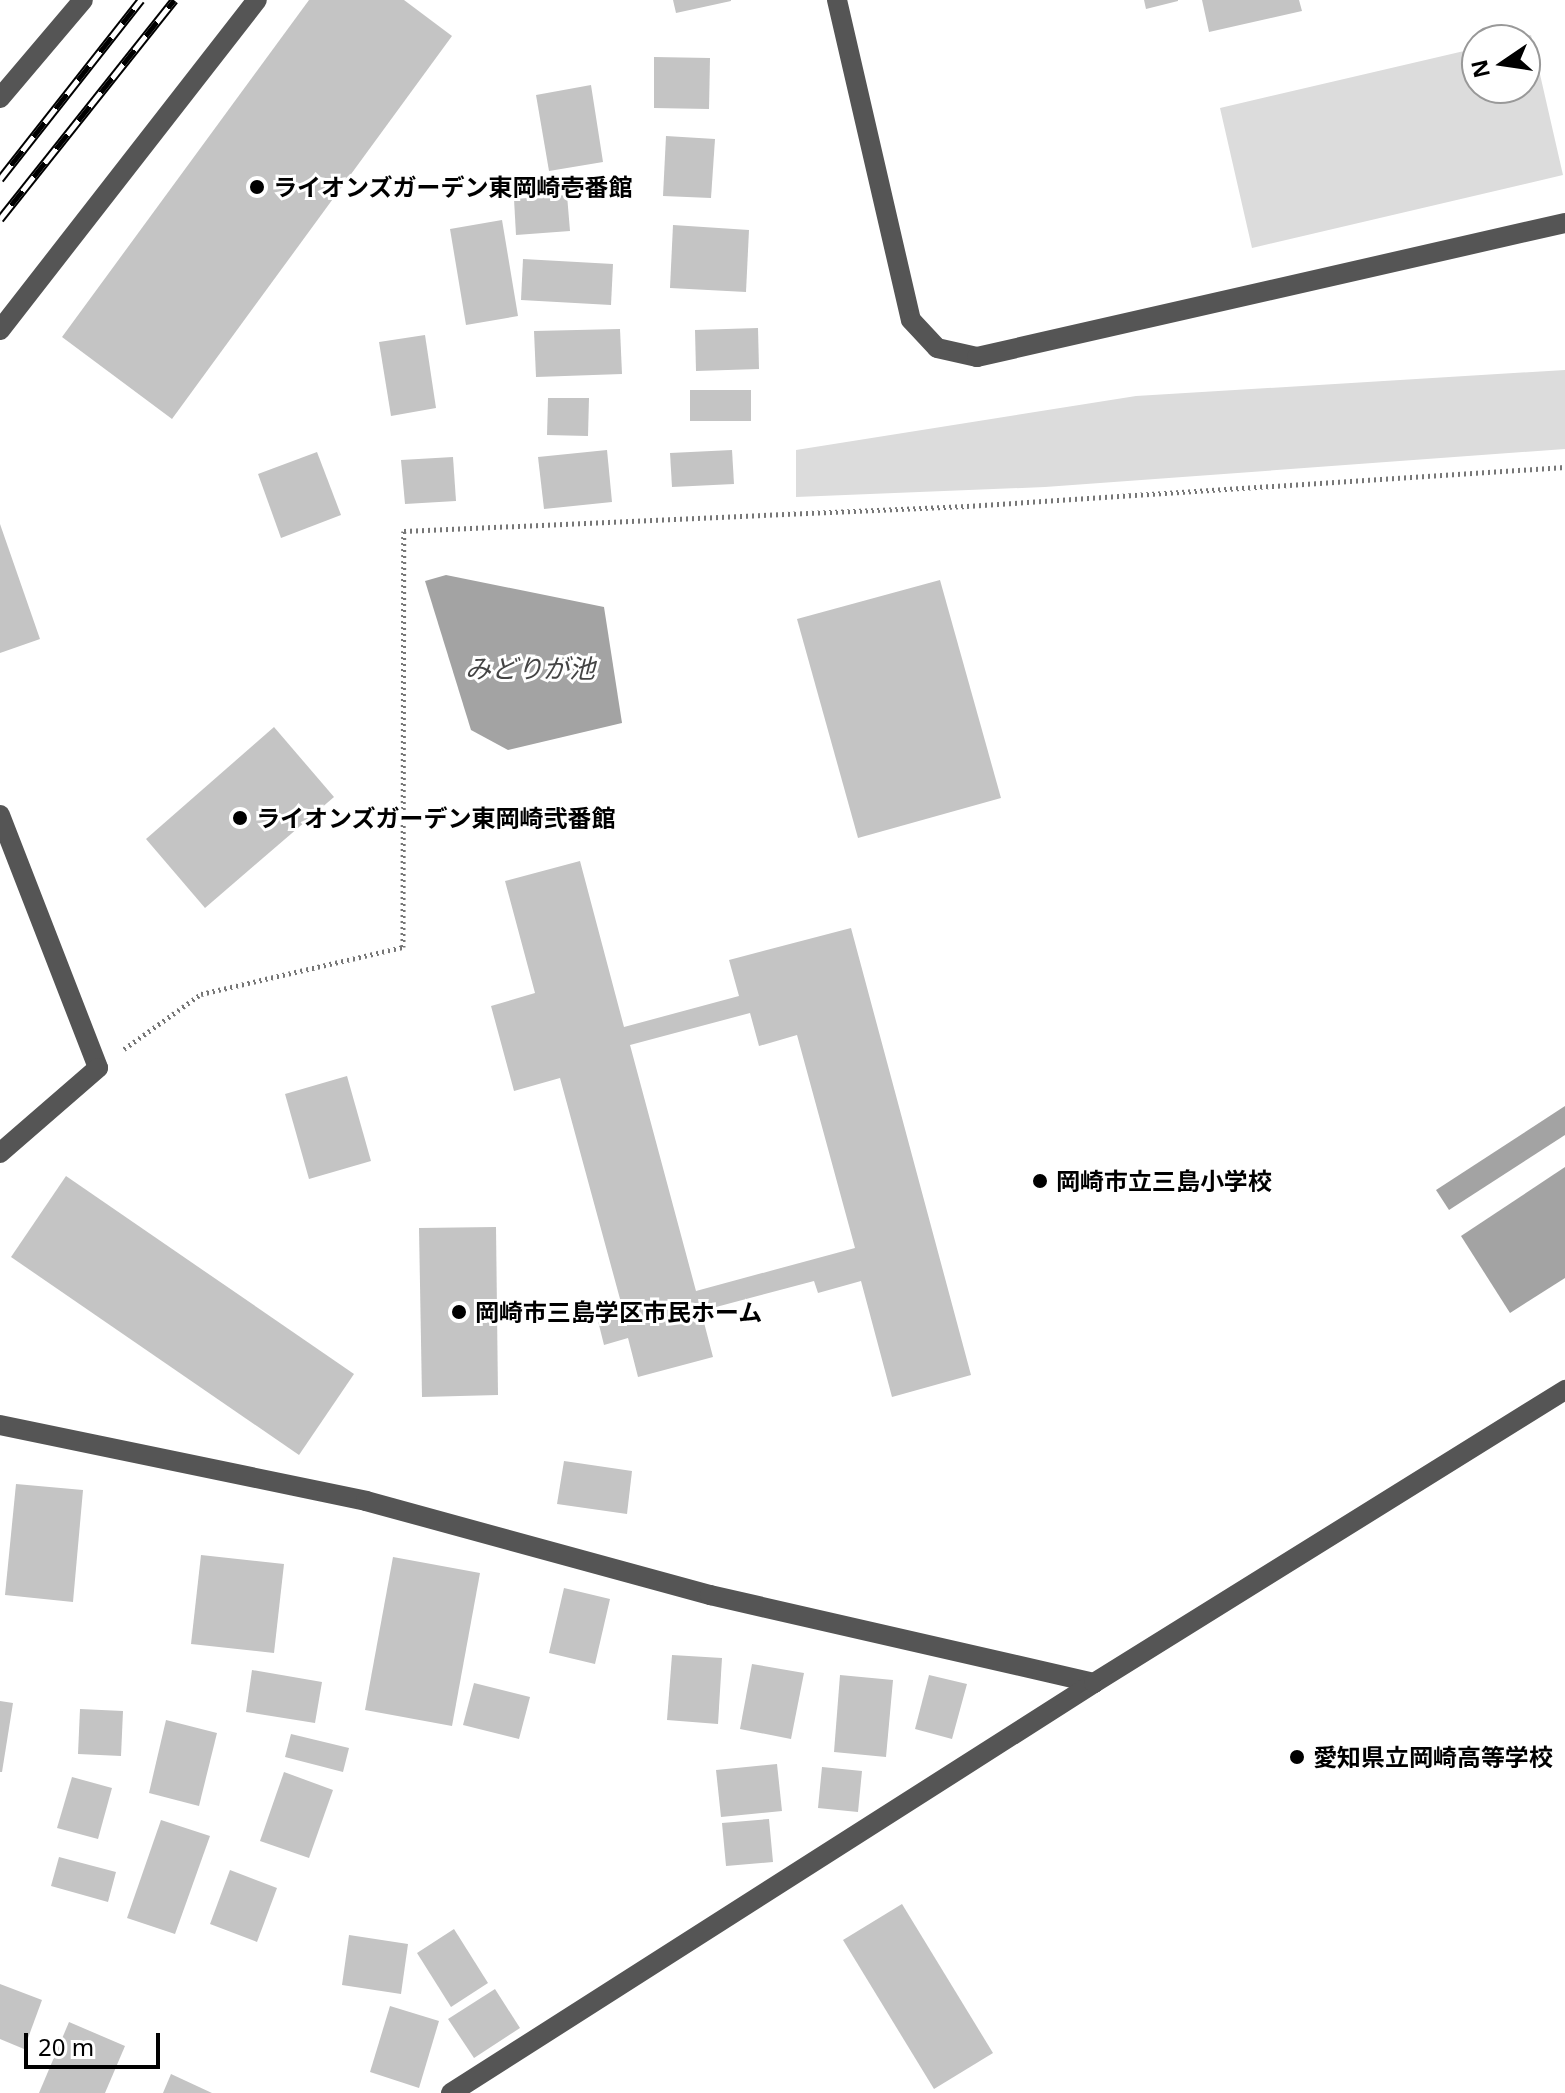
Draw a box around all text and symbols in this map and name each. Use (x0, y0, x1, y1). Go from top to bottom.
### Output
north arrow (1461, 24, 1541, 104)
text: N (1463, 57, 1496, 81)
place label: ライオンズガーデン東岡崎壱番館 (273, 173, 633, 201)
marker: ライオンズガーデン東岡崎壱番館 (248, 178, 266, 196)
water label: みどりが池 (465, 653, 595, 685)
place label: ライオンズガーデン東岡崎弐番館 (256, 804, 616, 832)
marker: ライオンズガーデン東岡崎弐番館 (231, 809, 249, 827)
place label: 岡崎市立三島小学校 (1056, 1167, 1272, 1195)
marker: 岡崎市立三島小学校 (1031, 1172, 1049, 1190)
place label: 岡崎市三島学区市民ホーム (475, 1298, 763, 1326)
marker: 岡崎市三島学区市民ホーム (450, 1303, 468, 1321)
place label: 愛知県立岡崎高等学校 (1313, 1743, 1553, 1771)
marker: 愛知県立岡崎高等学校 (1288, 1748, 1306, 1766)
scale bar (28, 2017, 164, 2067)
text: 20 m (38, 2030, 94, 2063)

